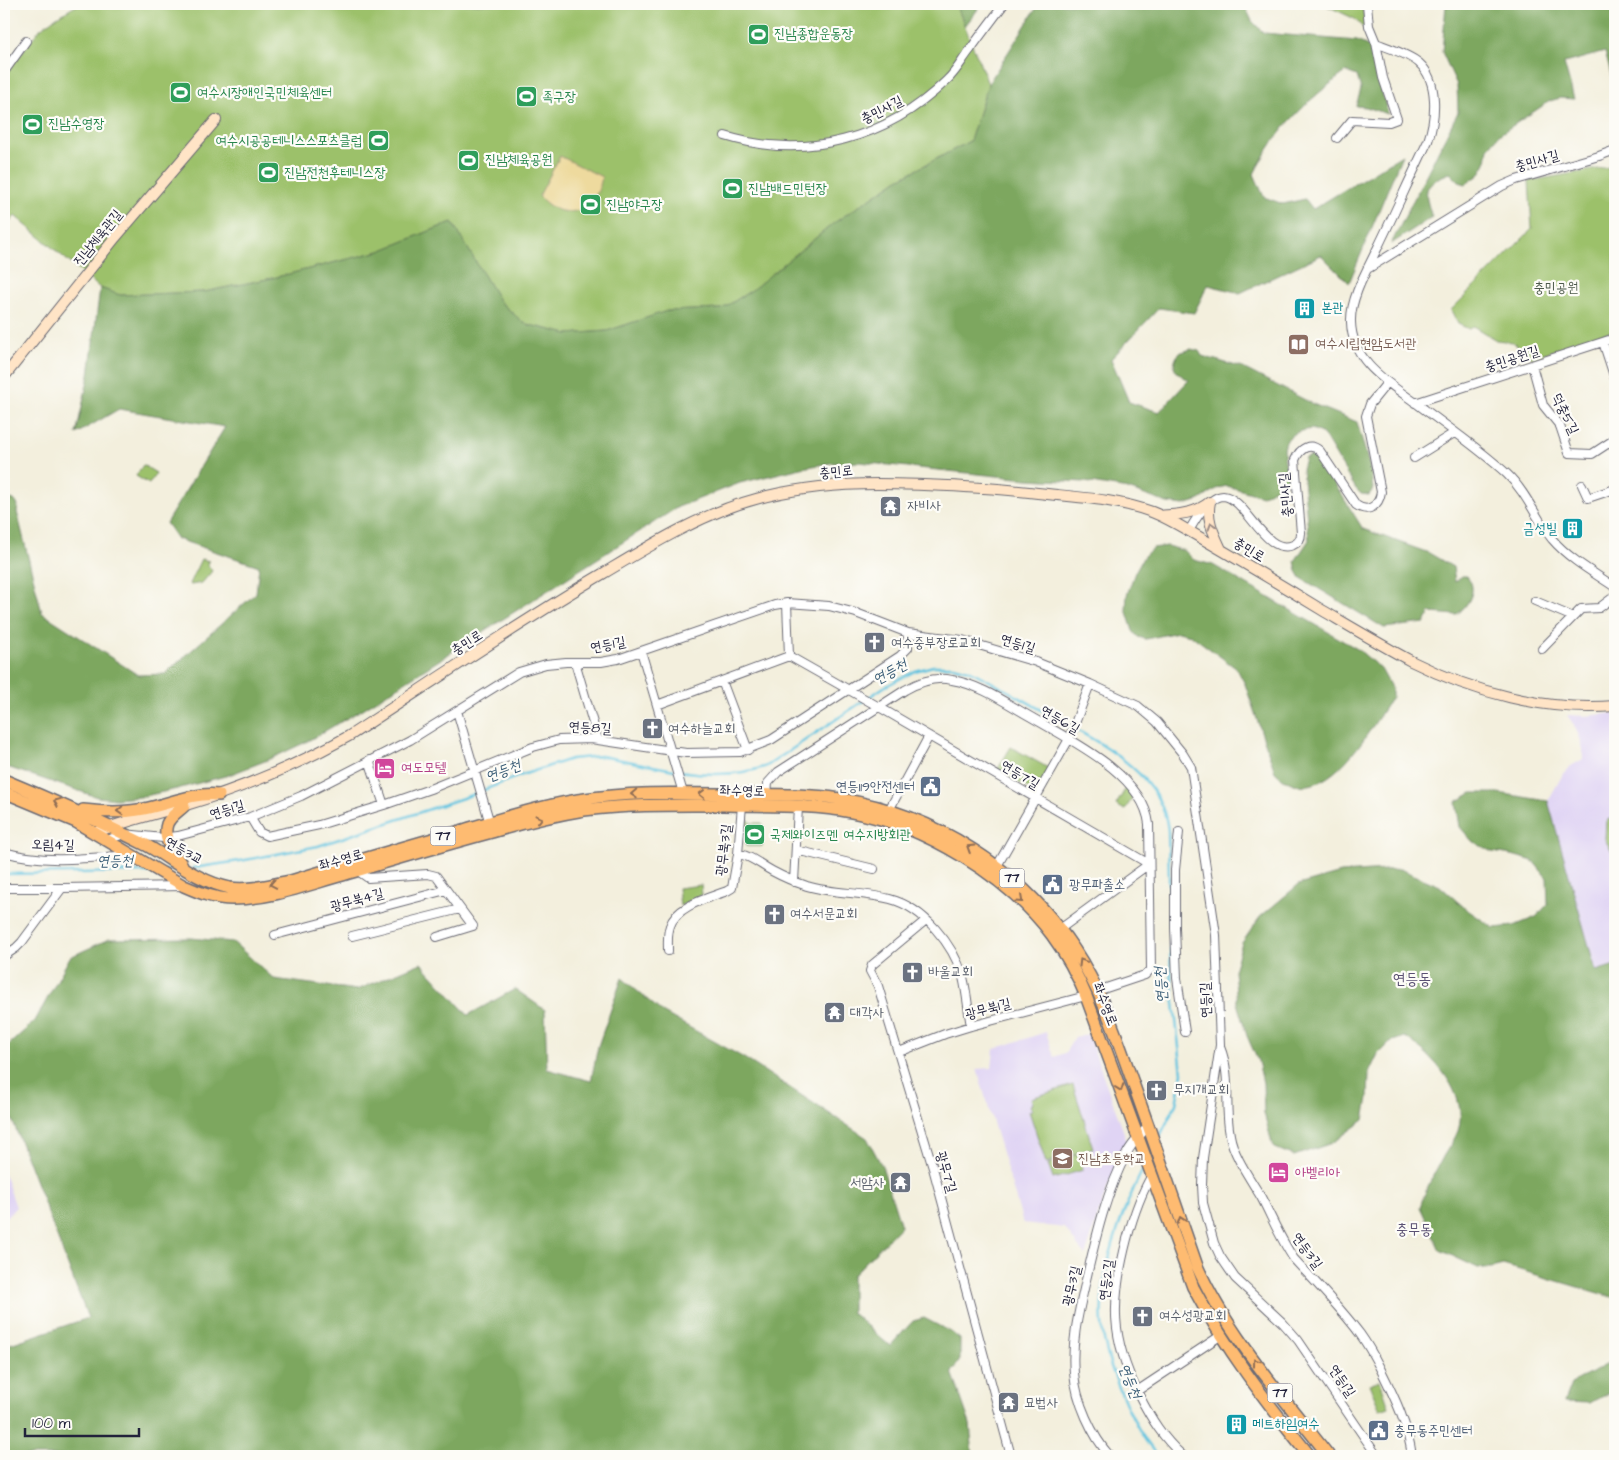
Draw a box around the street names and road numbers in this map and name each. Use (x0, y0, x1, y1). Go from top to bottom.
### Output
street label: 충민사길 (857, 91, 907, 129)
street label: 충민사길 (1513, 145, 1562, 177)
street label: 진남체육관길 (69, 205, 128, 271)
street label: 충민공원길 (1482, 341, 1543, 377)
street label: 덕충5길 (1546, 390, 1584, 439)
street label: 충민로 (818, 461, 854, 483)
street label: 충민사길 (1274, 471, 1298, 518)
street label: 충민로 (1229, 533, 1269, 567)
street label: 충민로 (447, 625, 487, 661)
street label: 연등1길 (998, 629, 1039, 659)
street label: 연등1길 (589, 632, 628, 658)
street label: 연등6길 (1037, 701, 1084, 740)
street label: 연등8길 (568, 717, 613, 739)
street label: 연등7길 (997, 756, 1044, 795)
street label: 좌수영로 (719, 781, 765, 801)
street label: 연등1길 (207, 795, 248, 825)
street label: 광무북3길 (711, 822, 737, 877)
road number: 77 (430, 826, 456, 846)
street label: 연등3교 (161, 832, 207, 870)
street label: 오림4길 (31, 834, 76, 856)
street label: 좌수영로 (317, 844, 365, 876)
road number: 77 (1000, 868, 1024, 888)
street label: 광무북4길 (328, 883, 387, 917)
street label: 좌수영로 (1088, 979, 1122, 1029)
street label: 연등1길 (1195, 981, 1217, 1018)
street label: 광무북1길 (963, 993, 1014, 1025)
street label: 광무7길 (931, 1149, 962, 1196)
street label: 연등3길 (1287, 1229, 1328, 1274)
street label: 연등2길 (1094, 1257, 1120, 1302)
street label: 광무3길 (1058, 1263, 1087, 1308)
street label: 연등1길 (1324, 1361, 1361, 1402)
road number: 77 (1268, 1384, 1292, 1402)

